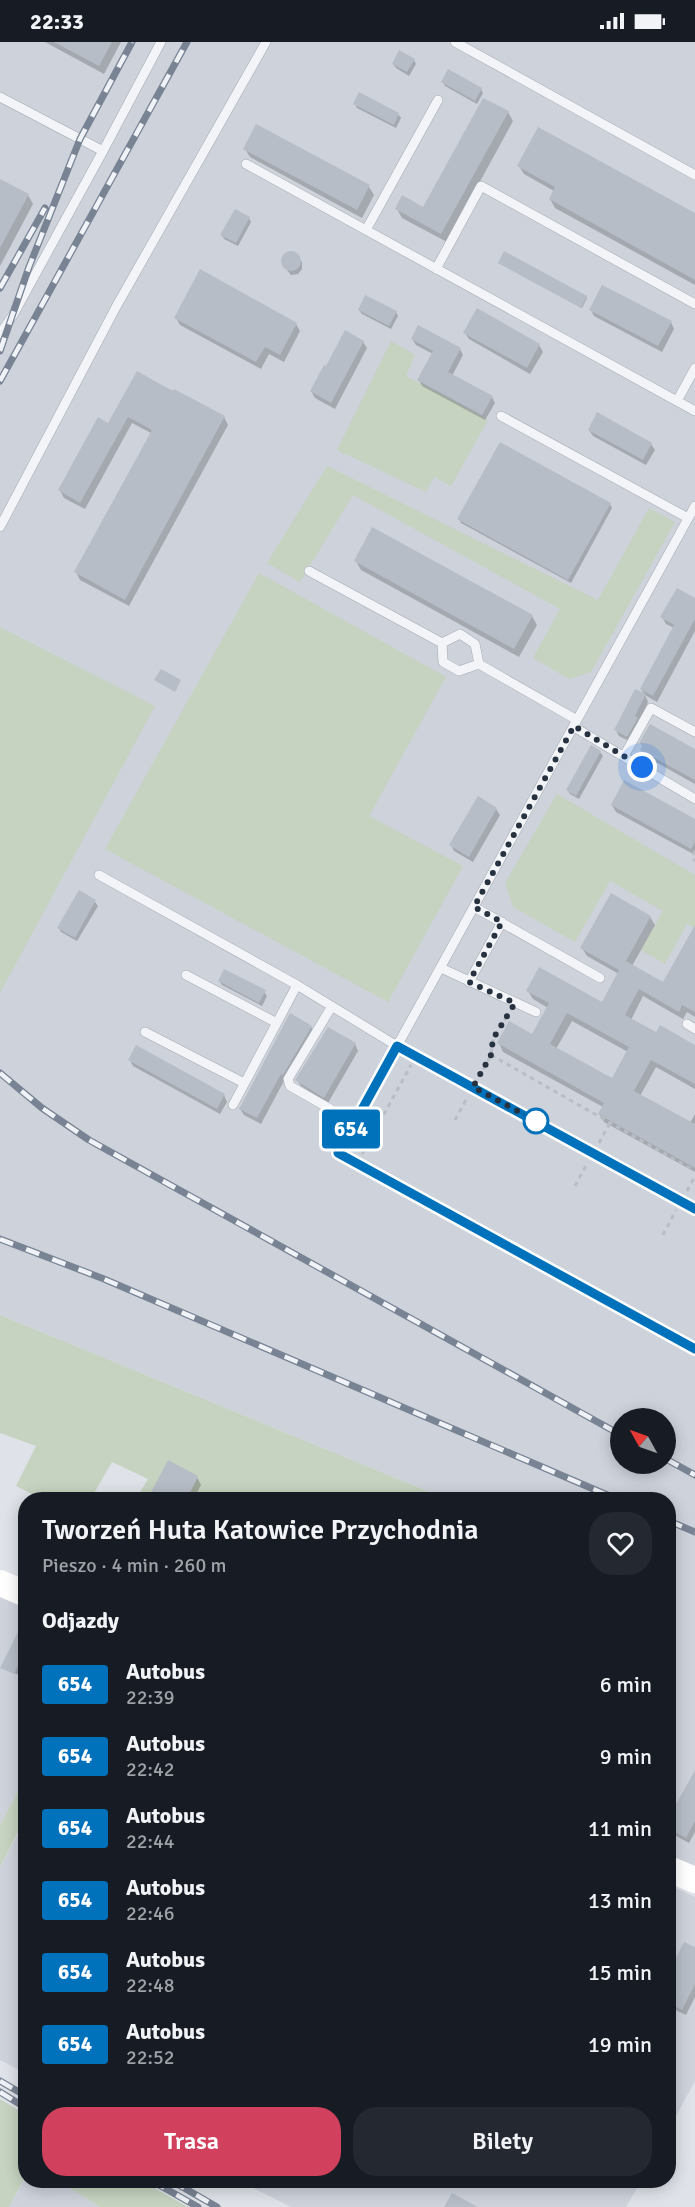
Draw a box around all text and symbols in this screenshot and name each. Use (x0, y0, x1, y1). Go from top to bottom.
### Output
text: 22:33 (30, 8, 84, 35)
your location (627, 752, 657, 782)
unlabelled marker (523, 1108, 549, 1134)
line badge: 654 (316, 1110, 386, 1148)
text: 654 (334, 1116, 368, 1142)
north arrow (610, 1408, 676, 1474)
map controls (610, 1408, 676, 1474)
button: heart (589, 1512, 652, 1575)
text: Tworzeń Huta Katowice Przychodnia (42, 1513, 479, 1547)
text: Pieszo · 4 min · 260 m (42, 1553, 227, 1578)
text: Odjazdy (42, 1607, 119, 1634)
text: Autobus (126, 1658, 205, 1685)
text: 654 (58, 1671, 92, 1697)
text: 6 min (600, 1671, 652, 1698)
text: 22:39 (126, 1685, 175, 1710)
text: Autobus (126, 1730, 205, 1757)
text: 654 (58, 1743, 92, 1769)
text: 9 min (600, 1743, 652, 1770)
text: 22:42 (126, 1757, 175, 1782)
text: Autobus (126, 1802, 205, 1829)
text: 654 (58, 1815, 92, 1841)
text: 11 min (588, 1815, 652, 1842)
text: 22:44 (126, 1829, 175, 1854)
text: Autobus (126, 1874, 205, 1901)
text: 654 (58, 1887, 92, 1913)
text: 13 min (588, 1887, 652, 1914)
text: 22:46 (126, 1901, 175, 1926)
text: Autobus (126, 1946, 205, 1973)
text: 654 (58, 1959, 92, 1985)
text: 15 min (588, 1959, 652, 1986)
text: 22:48 (126, 1973, 175, 1998)
text: Autobus (126, 2018, 205, 2045)
text: 654 (58, 2031, 92, 2057)
text: 19 min (588, 2031, 652, 2058)
text: 22:52 (126, 2045, 175, 2070)
button: Trasa (42, 2107, 341, 2176)
button: Bilety (353, 2107, 652, 2176)

